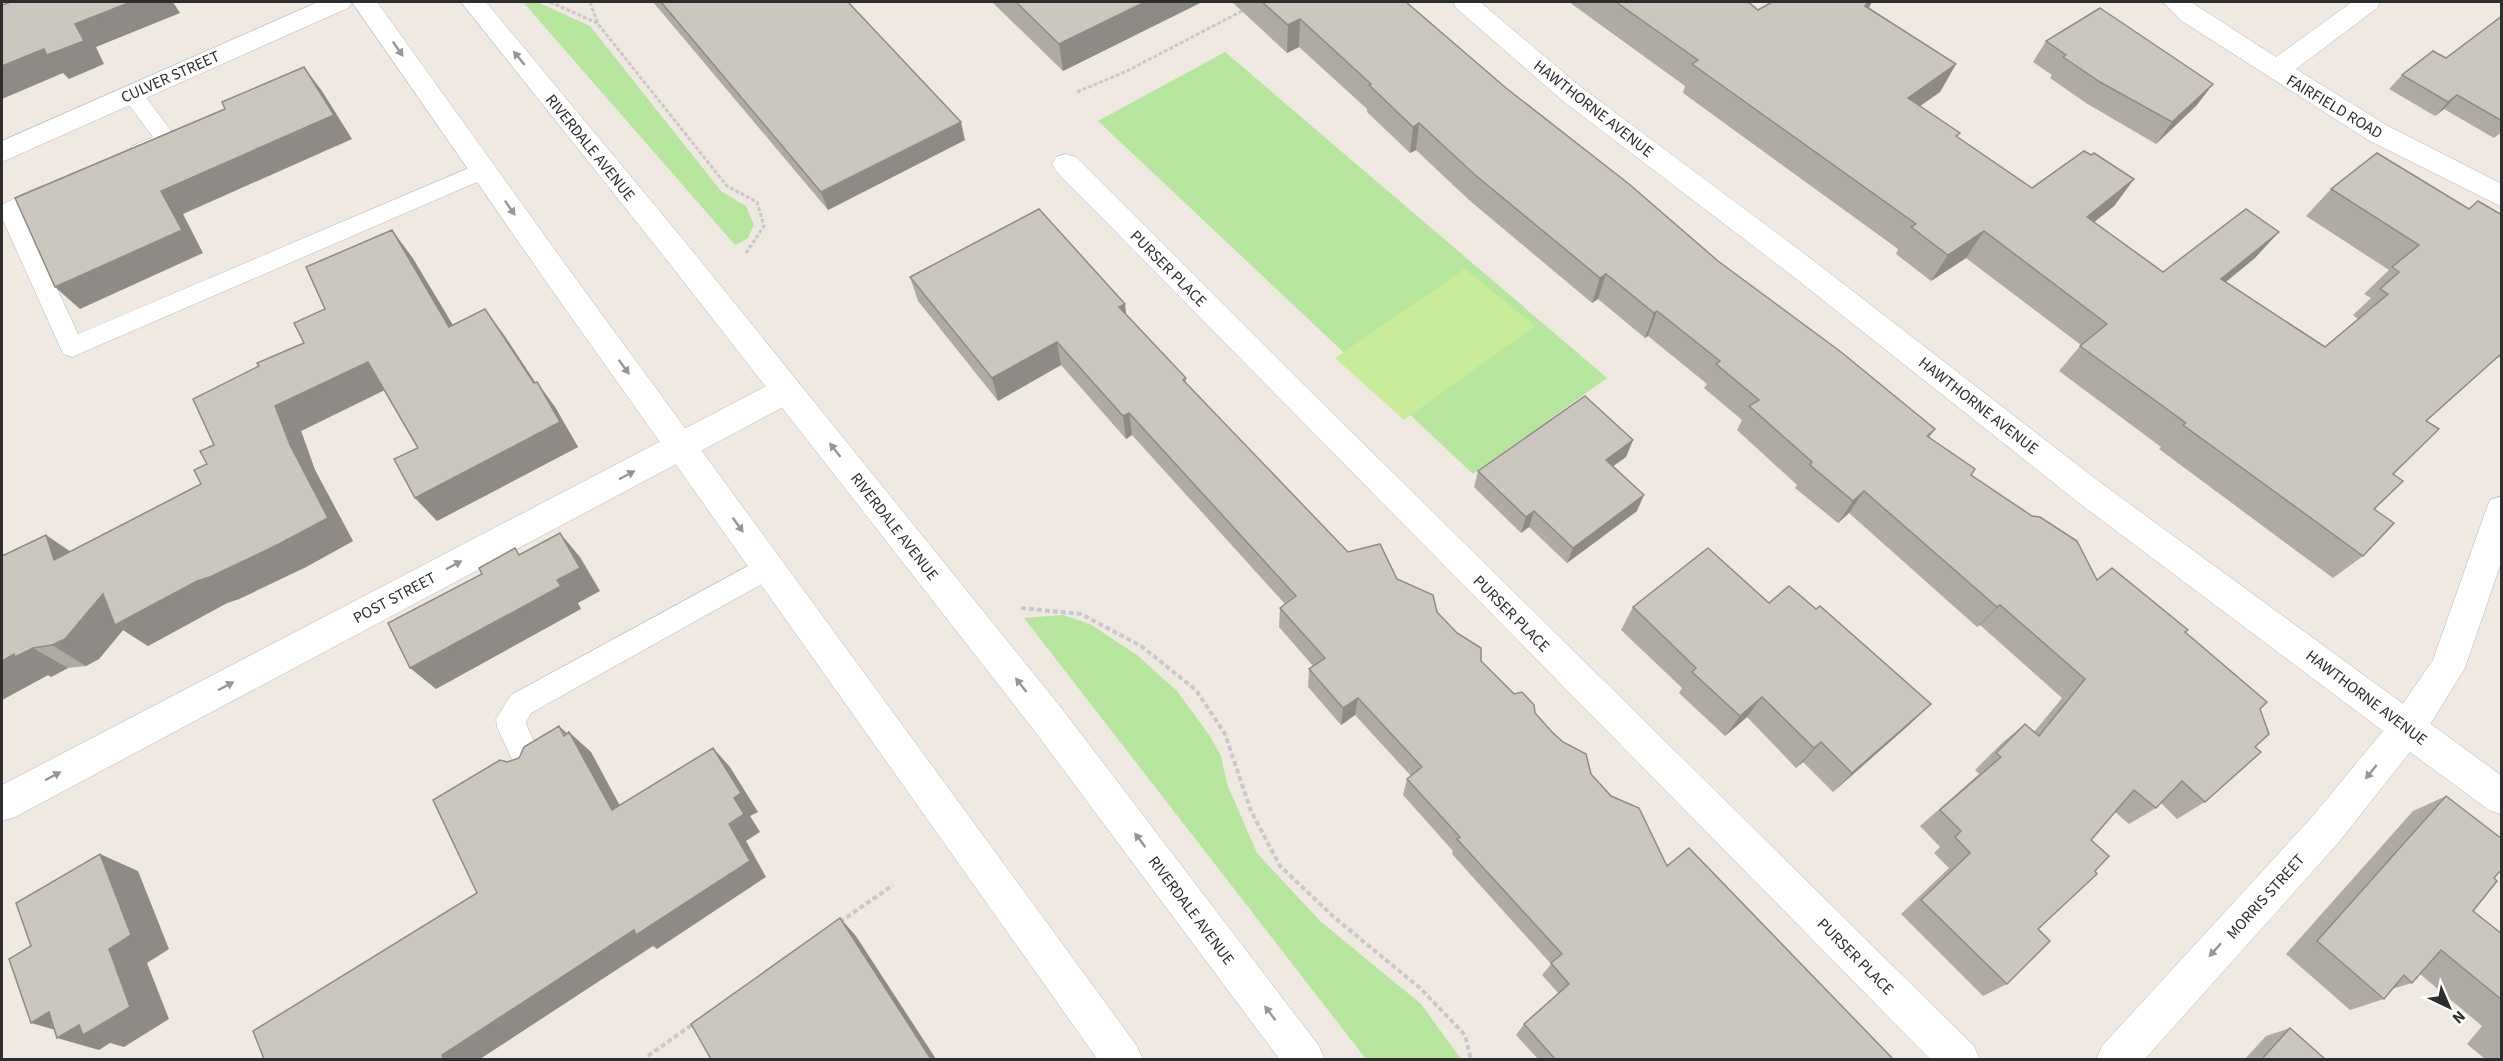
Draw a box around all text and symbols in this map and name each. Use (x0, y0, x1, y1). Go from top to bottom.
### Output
one-way arrow (392, 41, 404, 57)
street label: CULVER STREET (117, 45, 224, 109)
one-way arrow (513, 50, 525, 65)
street label: HAWTHORNE AVENUE (1529, 55, 1658, 163)
street label: FAIRFIELD ROAD (2282, 69, 2387, 144)
street label: RIVERDALE AVENUE (540, 90, 640, 206)
one-way arrow (504, 200, 516, 216)
street label: PURSER PLACE (1125, 225, 1212, 312)
street label: HAWTHORNE AVENUE (1914, 352, 2043, 460)
one-way arrow (618, 358, 630, 374)
one-way arrow (830, 443, 842, 458)
street label: RIVERDALE AVENUE (845, 468, 943, 585)
one-way arrow (618, 470, 635, 479)
one-way arrow (732, 517, 744, 533)
one-way arrow (445, 561, 463, 571)
street label: POST STREET (349, 567, 440, 629)
street label: PURSER PLACE (1468, 570, 1555, 657)
street label: HAWTHORNE AVENUE (2301, 645, 2432, 751)
one-way arrow (1016, 678, 1028, 693)
one-way arrow (218, 681, 235, 691)
one-way arrow (2366, 765, 2378, 780)
one-way arrow (45, 772, 62, 781)
one-way arrow (1134, 833, 1146, 848)
street label: MORRIS STREET (2222, 849, 2310, 944)
street label: RIVERDALE AVENUE (1143, 852, 1239, 970)
street label: PURSER PLACE (1812, 913, 1899, 1000)
one-way arrow (2208, 943, 2222, 958)
north arrow (2419, 977, 2479, 1037)
one-way arrow (1264, 1005, 1276, 1020)
text: N (2447, 1005, 2470, 1029)

